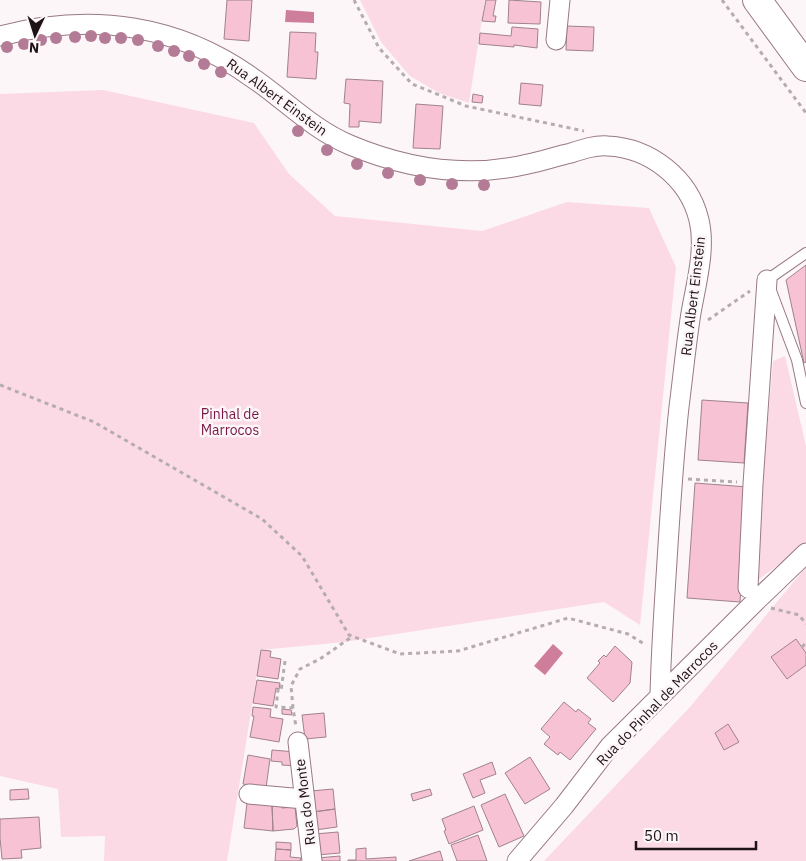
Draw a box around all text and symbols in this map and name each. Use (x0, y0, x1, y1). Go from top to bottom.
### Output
north arrow (10, 10, 60, 60)
text: N (28, 39, 40, 57)
street label: Rua Albert Einstein (223, 54, 331, 140)
street label: Rua Albert Einstein (677, 235, 709, 357)
park label: Pinhal de Marrocos (201, 405, 259, 439)
street label: Rua do Pinhal de Marrocos (593, 637, 722, 769)
street label: Rua do Monte (291, 758, 319, 846)
scale bar (636, 818, 756, 850)
text: 50 m (644, 826, 679, 845)

